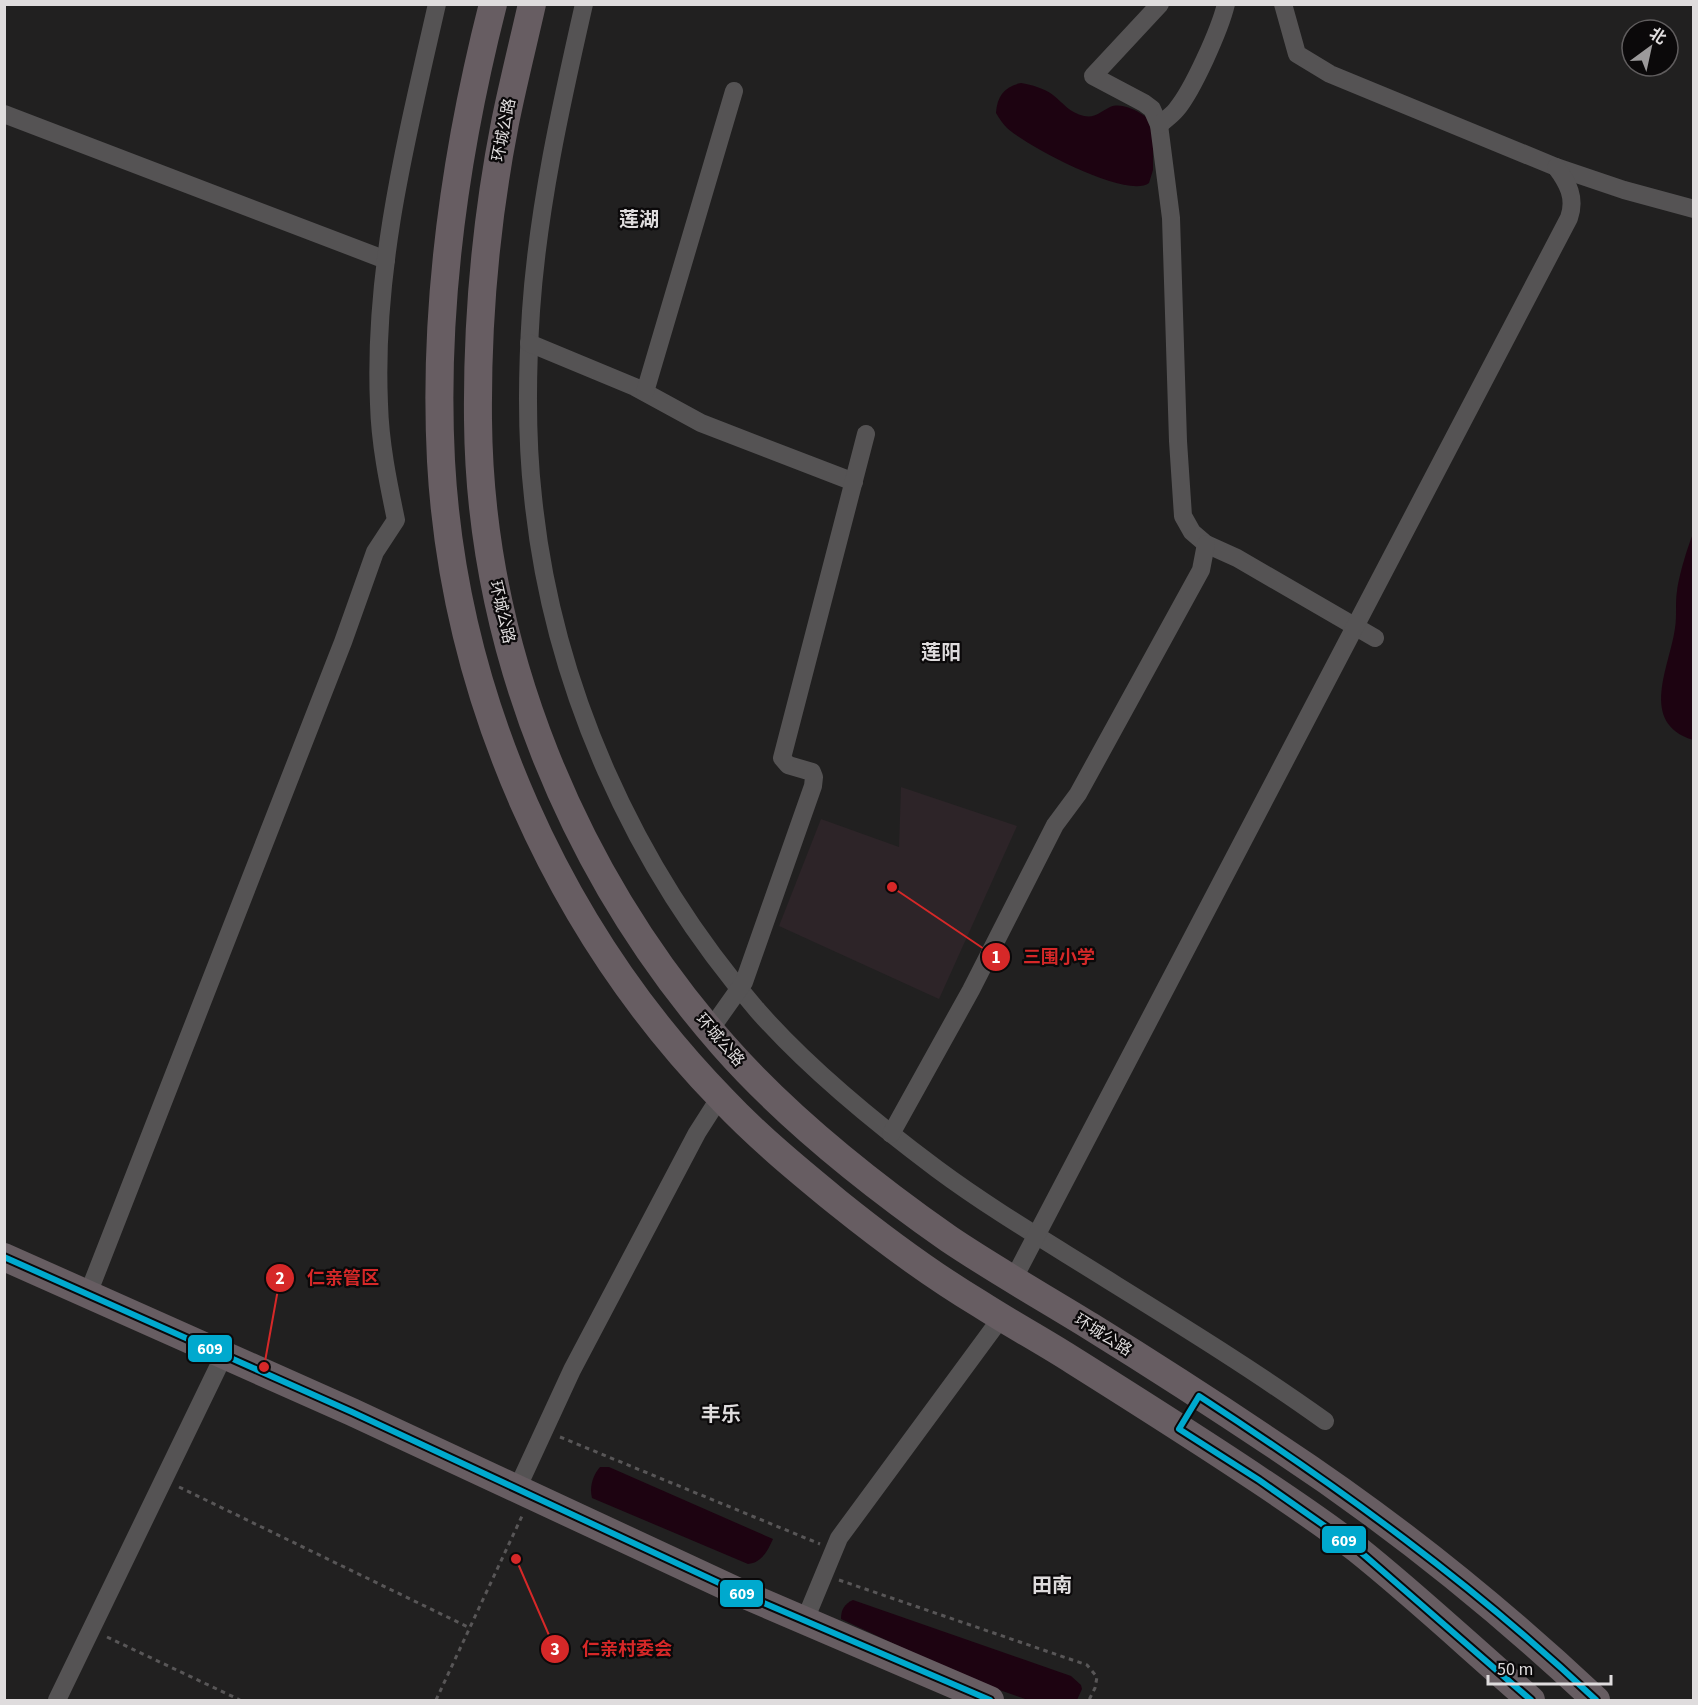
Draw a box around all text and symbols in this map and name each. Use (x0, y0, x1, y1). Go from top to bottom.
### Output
north arrow (1620, 18, 1680, 78)
text: 北 (1645, 23, 1670, 50)
street label: 环城公路 (487, 96, 521, 164)
district label: 莲湖 (619, 206, 659, 234)
street label: 环城公路 (484, 578, 520, 646)
district label: 莲阳 (921, 639, 961, 667)
callout: 三围小学 (981, 939, 1107, 975)
text: 1 (991, 945, 1001, 970)
text: 三围小学 (1023, 945, 1095, 970)
street label: 环城公路 (691, 1009, 749, 1071)
callout: 仁亲管区 (265, 1260, 391, 1296)
text: 2 (275, 1266, 285, 1291)
text: 仁亲管区 (307, 1266, 379, 1291)
street label: 环城公路 (1070, 1309, 1136, 1361)
line badge: 609 (187, 1334, 233, 1363)
text: 609 (197, 1338, 223, 1360)
district label: 丰乐 (701, 1401, 741, 1429)
line badge: 609 (1321, 1525, 1367, 1554)
text: 609 (1331, 1530, 1357, 1552)
district label: 田南 (1032, 1572, 1072, 1600)
line badge: 609 (719, 1579, 764, 1608)
text: 609 (729, 1583, 755, 1605)
callout: 仁亲村委会 (540, 1631, 684, 1667)
text: 3 (550, 1637, 560, 1662)
text: 仁亲村委会 (582, 1637, 672, 1662)
scale bar (1488, 1648, 1611, 1686)
text: 50 m (1497, 1657, 1533, 1682)

